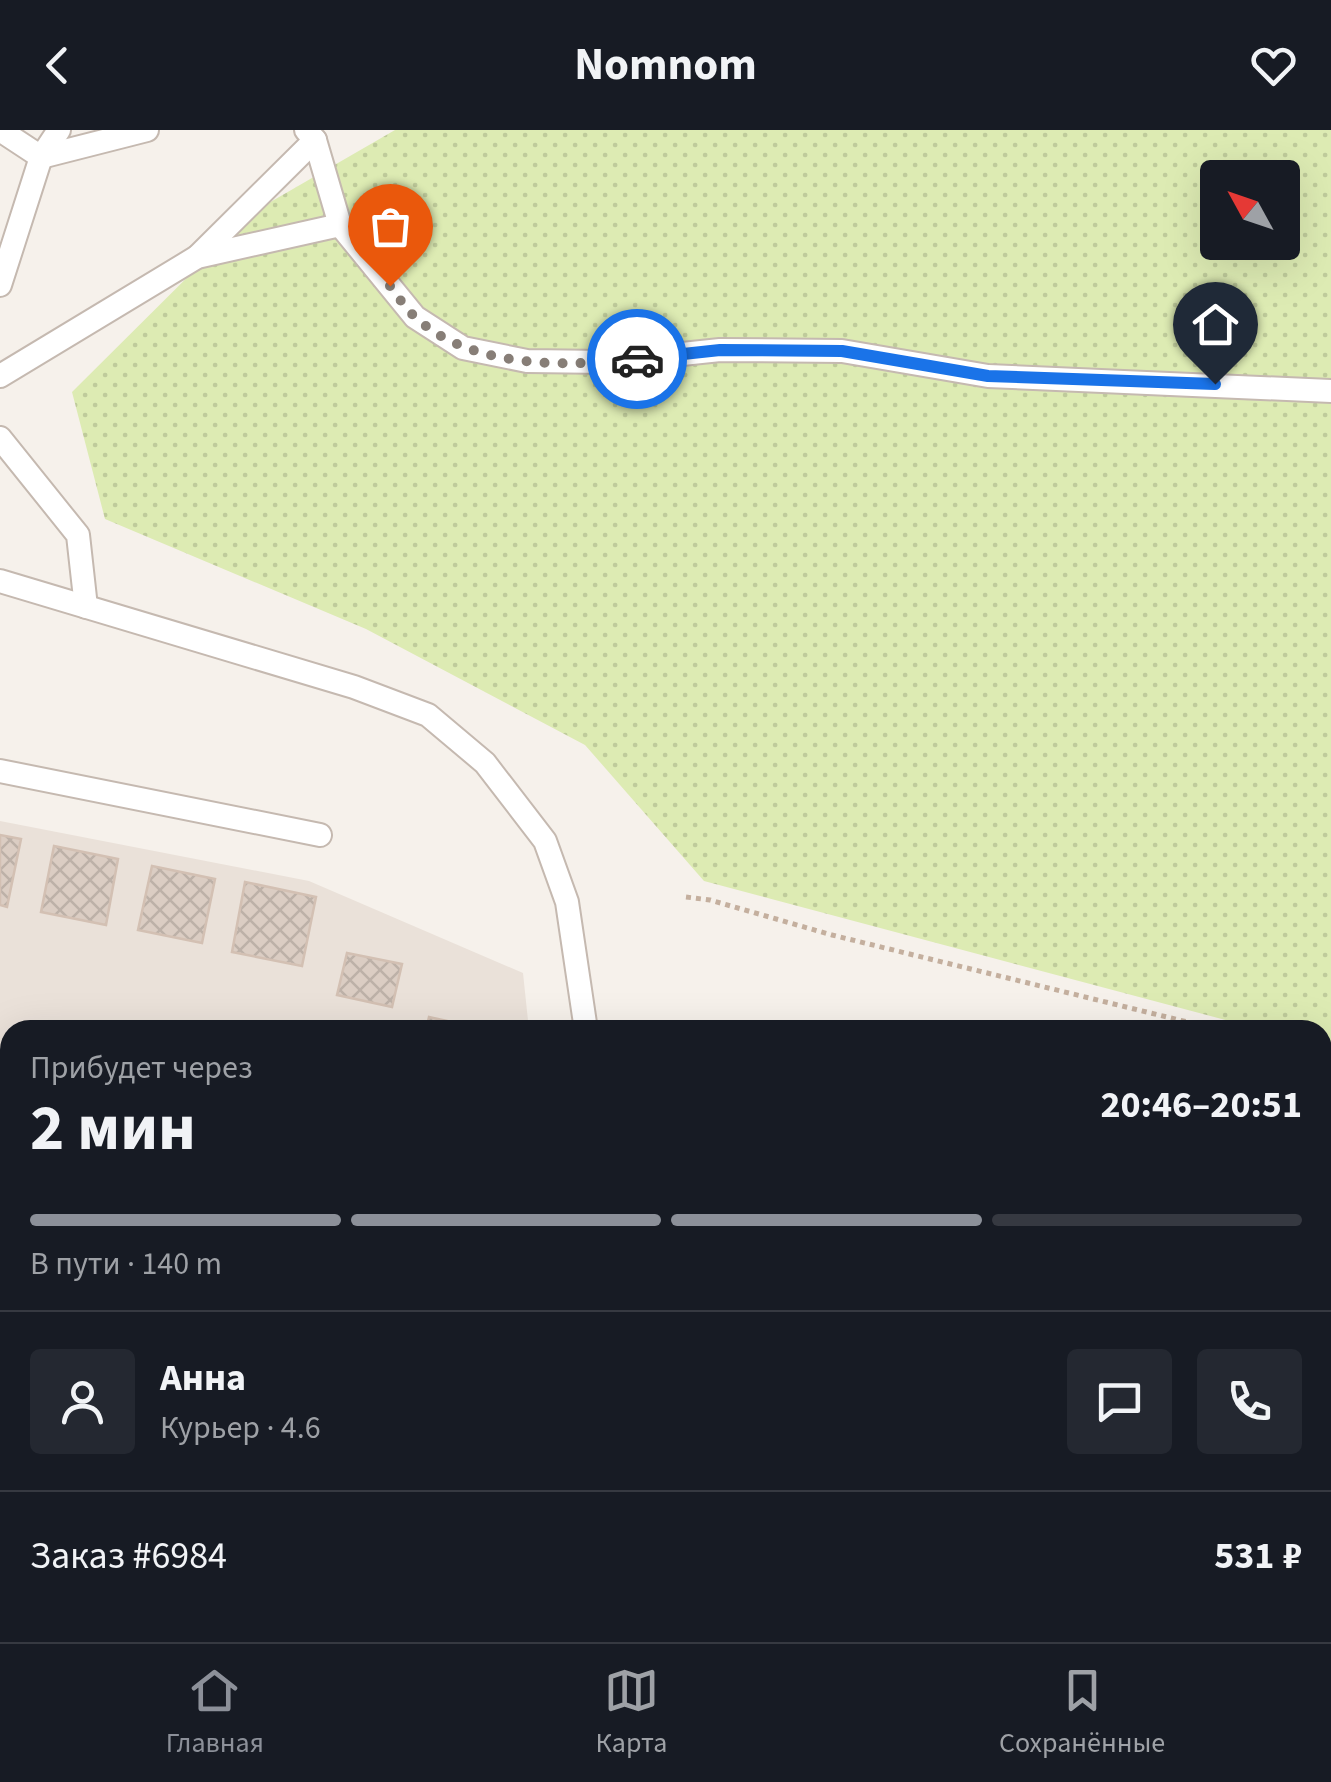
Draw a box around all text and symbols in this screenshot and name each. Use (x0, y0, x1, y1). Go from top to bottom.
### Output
text: Nomnom (574, 33, 757, 97)
icon: back (30, 38, 85, 93)
icon: heart (1246, 38, 1301, 93)
north arrow (1200, 160, 1300, 260)
map controls (1200, 160, 1300, 260)
pin (348, 184, 433, 287)
icon: bag (363, 199, 418, 254)
pin (1173, 282, 1258, 385)
icon: home (1188, 297, 1243, 352)
courier (587, 309, 687, 409)
icon: car (610, 332, 665, 387)
text: Прибудет через (30, 1045, 253, 1091)
text: 20:46–20:51 (1100, 1078, 1302, 1132)
text: 2 мин (30, 1082, 196, 1175)
text: В пути · 140 m (30, 1241, 222, 1287)
button: person (30, 1349, 135, 1454)
button: chat (1067, 1349, 1172, 1454)
button: phone (1197, 1349, 1302, 1454)
text: Анна (160, 1351, 246, 1405)
text: Курьер · 4.6 (160, 1405, 321, 1451)
text: Заказ #6984 (30, 1529, 227, 1583)
text: 531 ₽ (1214, 1529, 1302, 1583)
tab: Главная (166, 1663, 264, 1763)
tab: Карта (596, 1663, 667, 1763)
tab: Сохранённые (999, 1663, 1165, 1763)

